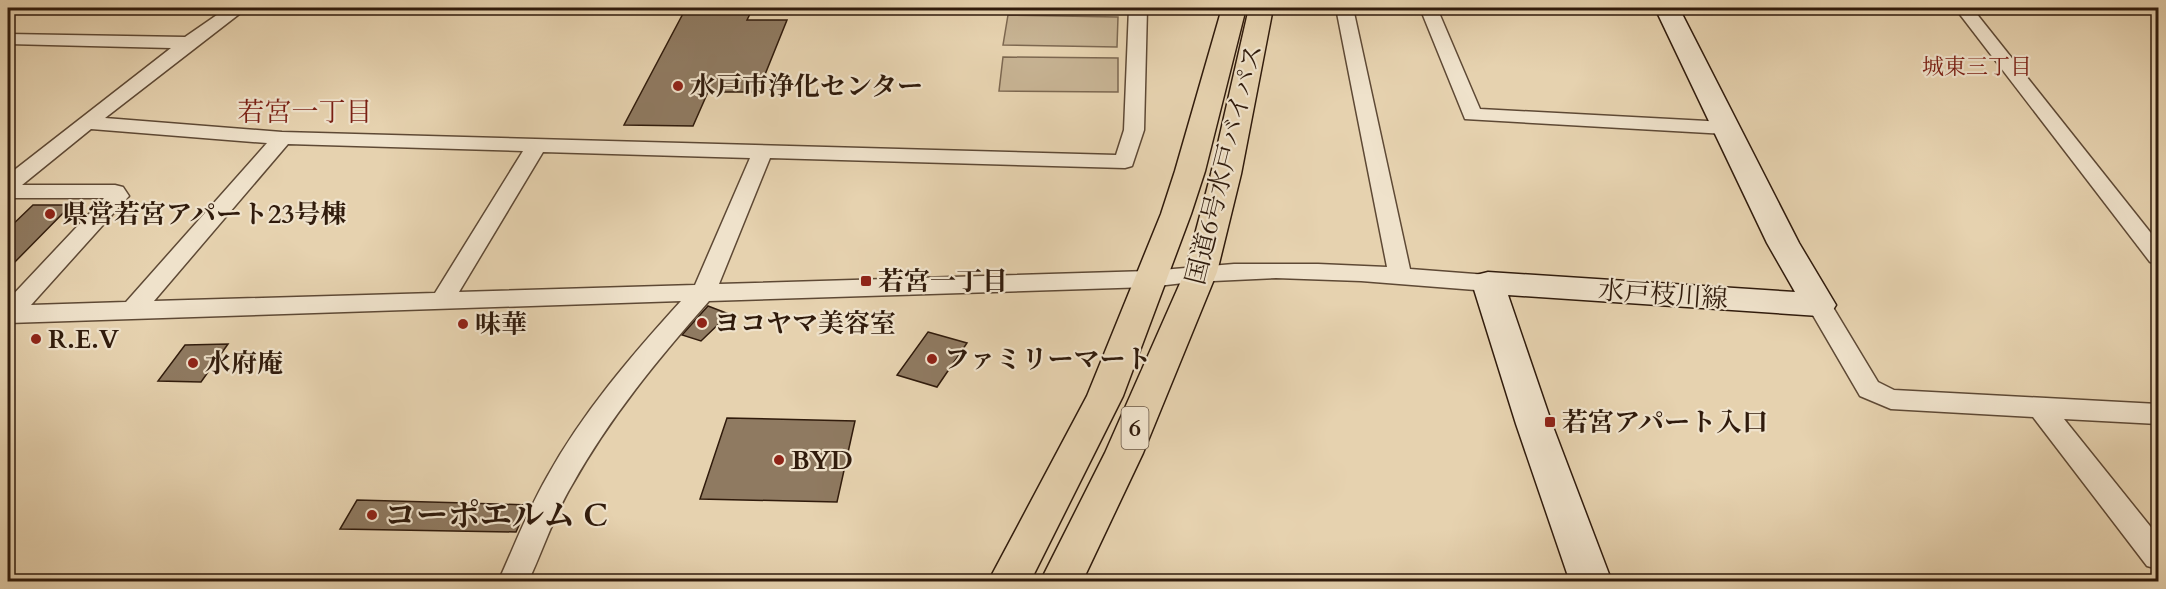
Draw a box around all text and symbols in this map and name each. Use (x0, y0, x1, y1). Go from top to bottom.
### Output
street label: 国道6号水戸バイパス (1178, 40, 1271, 288)
district label: 城東三丁目 (1922, 52, 2032, 82)
place label: 水戸市浄化センター (690, 69, 923, 104)
marker: 水戸市浄化センター (671, 79, 685, 93)
district label: 若宮一丁目 (238, 94, 373, 131)
place label: 県営若宮アパート23号棟 (62, 197, 347, 232)
marker: 県営若宮アパート23号棟 (43, 207, 57, 221)
place label: 若宮一丁目 (878, 264, 1008, 299)
street label: 水戸枝川線 (1597, 273, 1729, 316)
marker: 若宮一丁目 (859, 274, 873, 288)
place label: ヨコヤマ美容室 (714, 306, 896, 341)
place label: 味華 (475, 307, 527, 342)
marker: ヨコヤマ美容室 (695, 316, 709, 330)
marker: 味華 (456, 317, 470, 331)
place label: R.E.V (48, 322, 120, 357)
marker: R.E.V (29, 332, 43, 346)
place label: ファミリーマート (944, 342, 1151, 377)
place label: 水府庵 (205, 346, 283, 381)
marker: ファミリーマート (925, 352, 939, 366)
marker: 水府庵 (186, 356, 200, 370)
place label: 若宮アパート入口 (1562, 405, 1768, 440)
road number: 6 (1122, 407, 1148, 449)
marker: 若宮アパート入口 (1543, 415, 1557, 429)
place label: BYD (791, 443, 853, 478)
marker: BYD (772, 453, 786, 467)
place label: コーポエルム C (384, 494, 608, 538)
marker: コーポエルム C (365, 508, 379, 522)

